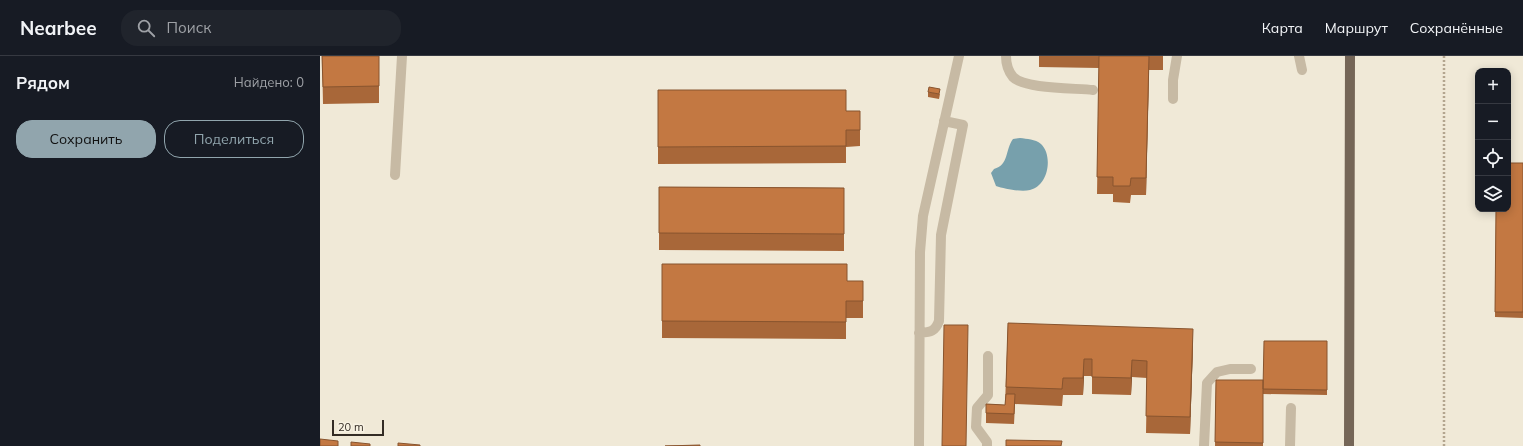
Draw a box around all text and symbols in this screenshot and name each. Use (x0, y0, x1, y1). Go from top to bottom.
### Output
search box (121, 10, 401, 46)
text: Nearbee (20, 16, 97, 40)
icon: search (135, 17, 157, 39)
text: Поиск (167, 18, 211, 37)
text: Карта (1262, 19, 1303, 37)
text: Маршрут (1325, 19, 1388, 37)
text: Сохранённые (1410, 19, 1503, 37)
map controls (1475, 68, 1511, 212)
button: + (1475, 68, 1511, 104)
text: Рядом (16, 72, 70, 93)
text: Найдено: 0 (234, 74, 304, 90)
button: − (1475, 104, 1511, 140)
button: Сохранить (16, 120, 156, 158)
button: Поделиться (164, 120, 304, 158)
button: locate (1475, 140, 1511, 176)
button: layers (1475, 176, 1511, 212)
scale bar (332, 418, 384, 437)
text: 20 m (338, 420, 364, 434)

